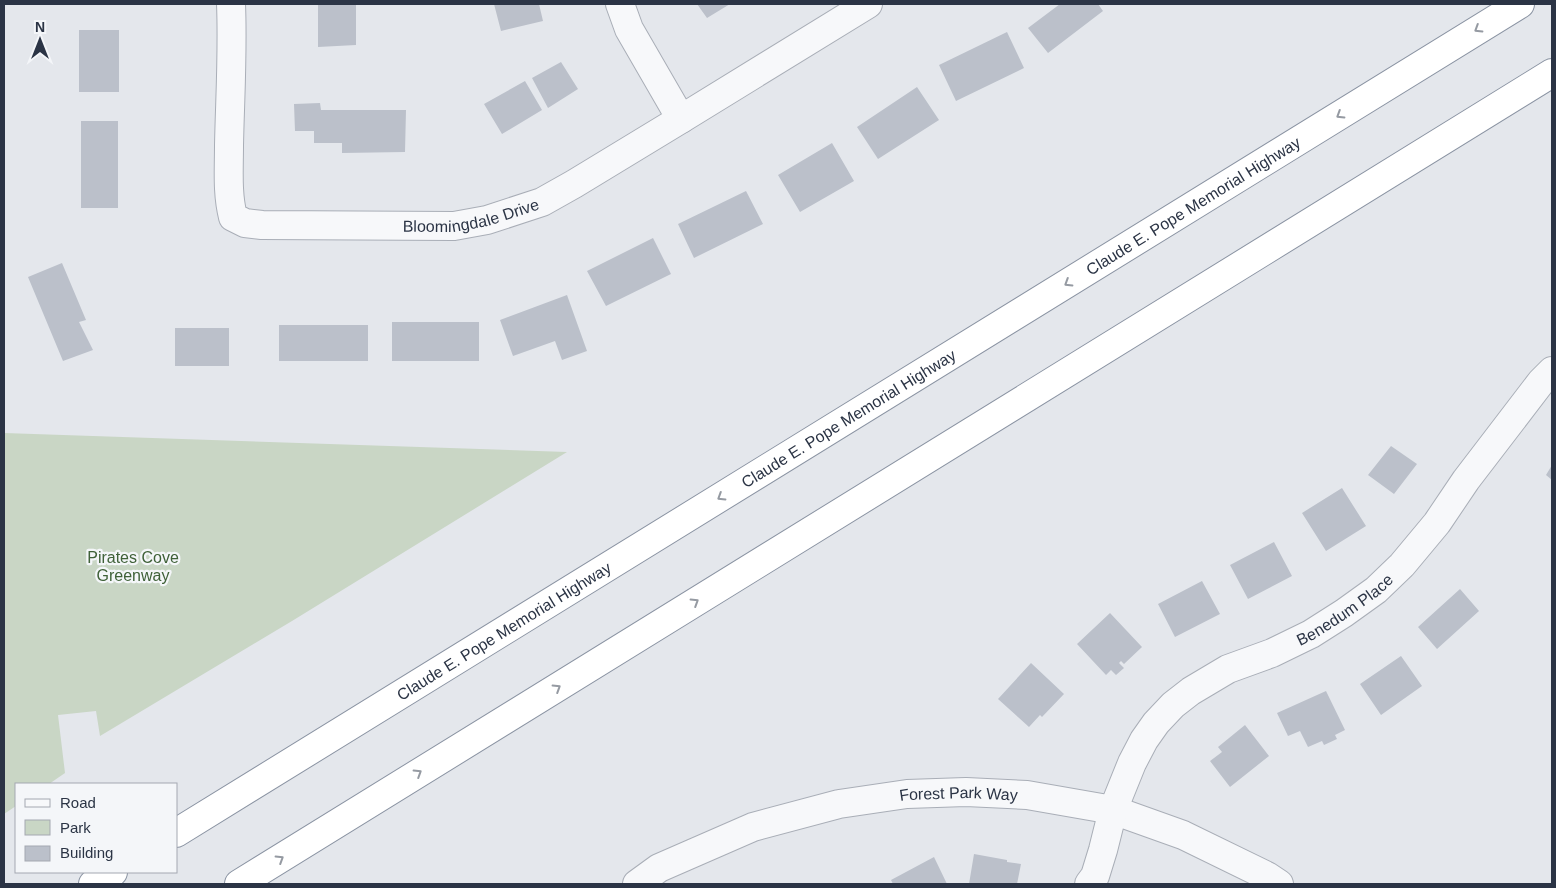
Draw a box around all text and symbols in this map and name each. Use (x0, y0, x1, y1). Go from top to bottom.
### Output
north arrow (15, 15, 65, 65)
text: N (35, 19, 45, 35)
one-way arrow (1475, 23, 1484, 33)
one-way arrow (1336, 109, 1346, 118)
street label: Claude E. Pope Memorial Highway (1083, 133, 1303, 278)
street label: Bloomingdale Drive (403, 195, 541, 235)
one-way arrow (1064, 277, 1073, 287)
street label: Claude E. Pope Memorial Highway (738, 346, 959, 491)
one-way arrow (717, 491, 726, 501)
park label: Pirates Cove Greenway (87, 549, 179, 584)
street label: Claude E. Pope Memorial Highway (394, 558, 614, 703)
street label: Benedum Place (1294, 570, 1396, 648)
one-way arrow (689, 599, 698, 609)
one-way arrow (551, 684, 560, 694)
one-way arrow (413, 770, 422, 780)
legend (15, 783, 178, 873)
street label: Forest Park Way (898, 783, 1018, 804)
text: Road (60, 794, 96, 811)
text: Park (60, 819, 91, 836)
text: Building (60, 844, 113, 861)
one-way arrow (275, 855, 284, 865)

